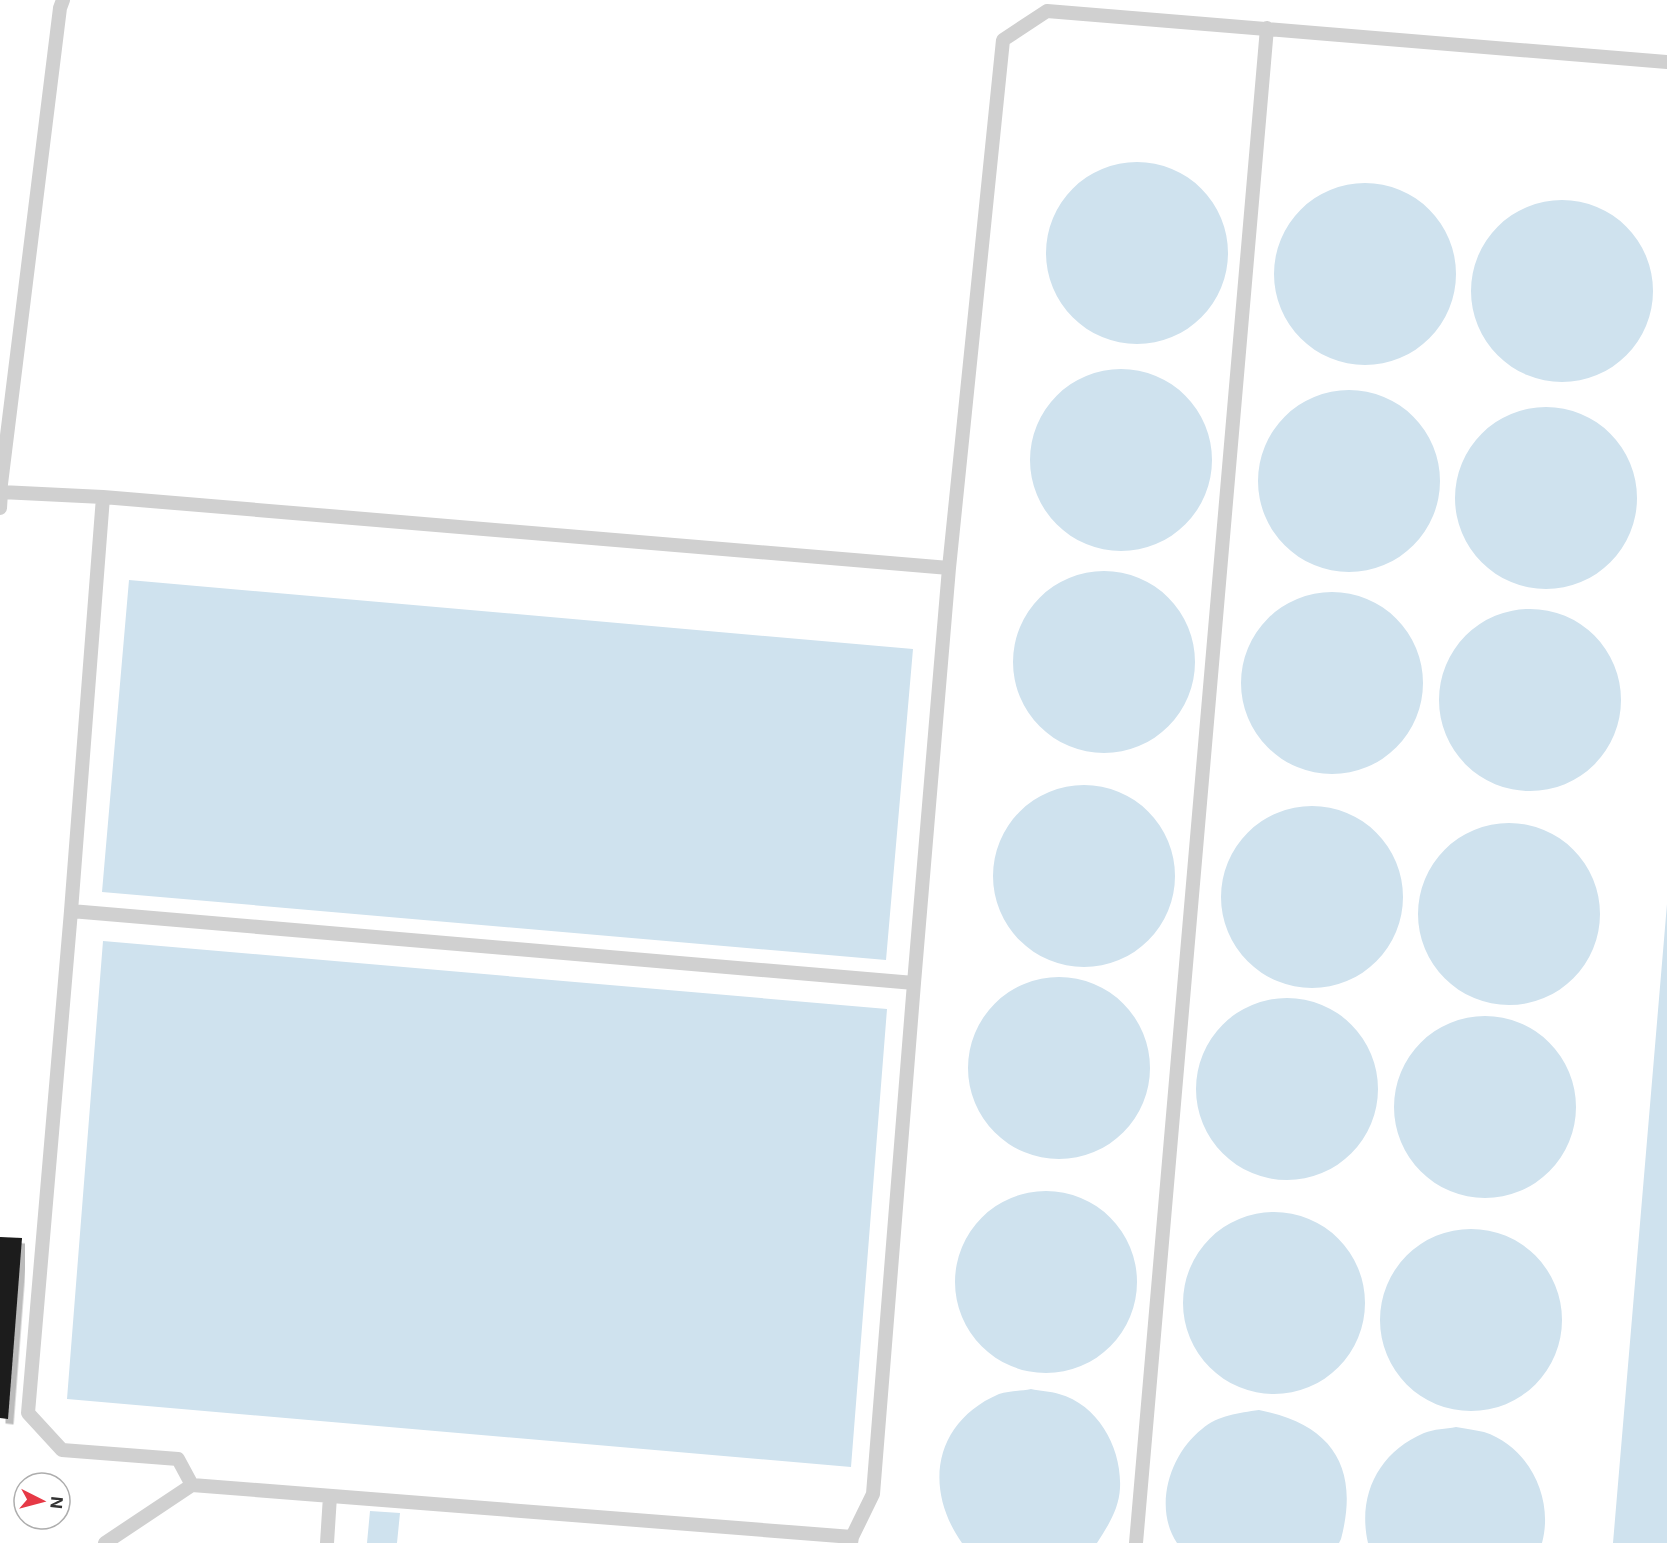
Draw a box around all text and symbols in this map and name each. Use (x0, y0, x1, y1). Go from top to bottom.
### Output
north arrow (12, 1471, 72, 1531)
text: N (46, 1495, 68, 1510)

